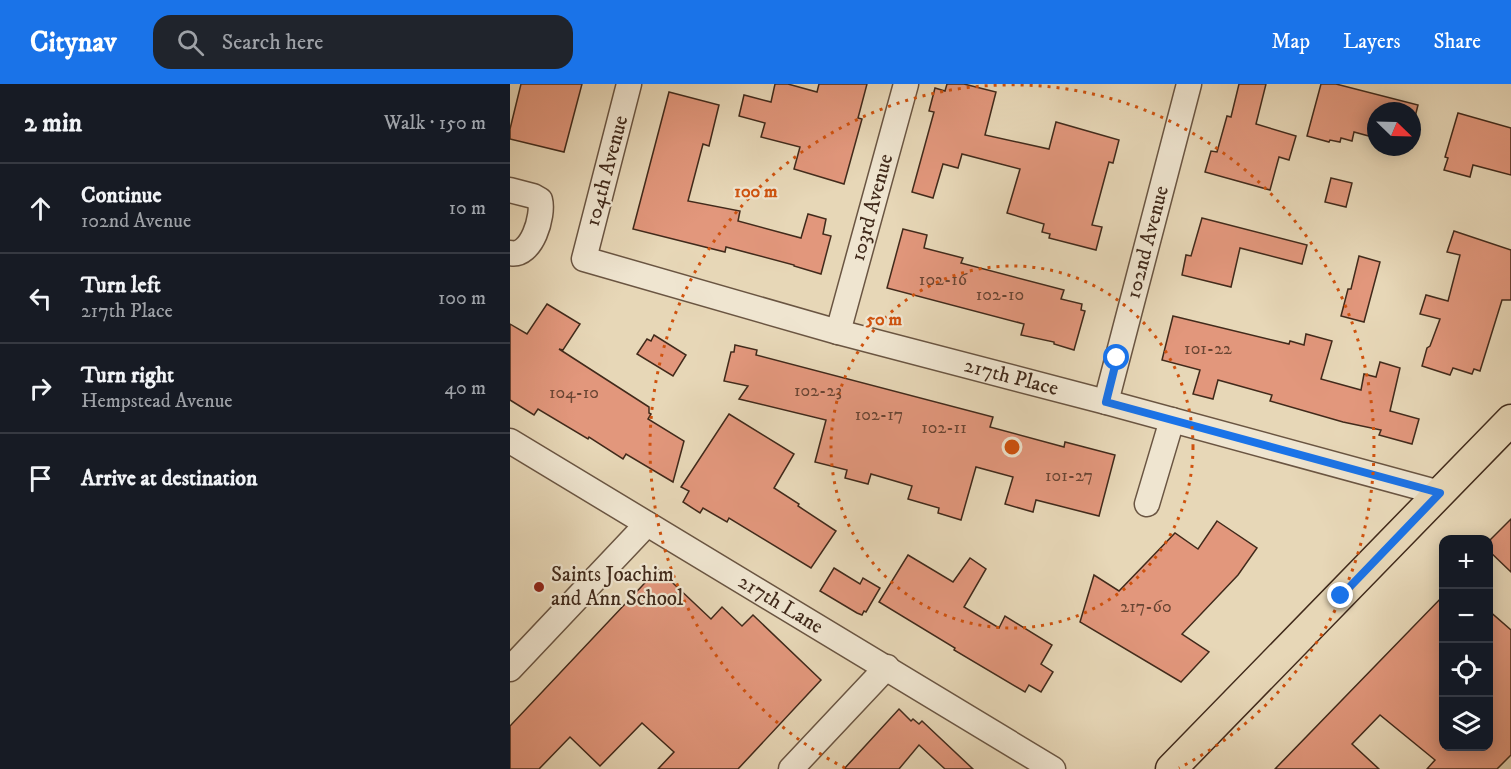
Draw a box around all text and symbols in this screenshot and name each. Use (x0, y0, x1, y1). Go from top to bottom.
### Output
search box (153, 15, 573, 69)
text: Citynav (30, 25, 117, 60)
icon: search (174, 26, 207, 59)
text: Search here (222, 29, 323, 56)
text: Map (1271, 29, 1310, 55)
text: Layers (1343, 29, 1401, 55)
text: Share (1434, 29, 1481, 55)
north arrow (1367, 102, 1421, 156)
text: 2 min (24, 107, 82, 140)
text: Walk · 150 m (384, 111, 486, 136)
street label: 104th Avenue (580, 112, 634, 229)
street label: 103rd Avenue (845, 151, 899, 264)
text: 100 m (734, 181, 778, 203)
text: Continue (81, 182, 162, 209)
street label: 102nd Avenue (1120, 183, 1175, 302)
icon: ahead (24, 192, 57, 225)
text: 10 m (449, 196, 486, 221)
text: 102nd Avenue (81, 209, 191, 234)
house number: 102-16 (919, 269, 968, 291)
text: Turn left (81, 272, 161, 299)
icon: left (24, 282, 57, 315)
house number: 102-10 (976, 284, 1024, 306)
text: 100 m (438, 286, 486, 311)
text: 217th Place (81, 299, 173, 324)
text: 50 m (865, 309, 902, 331)
house number: 101-22 (1184, 338, 1232, 360)
route start (1103, 344, 1129, 370)
street label: 217th Place (961, 352, 1061, 402)
text: Turn right (81, 362, 174, 389)
icon: right (24, 372, 57, 405)
text: 40 m (444, 376, 486, 401)
house number: 102-23 (794, 380, 842, 402)
house number: 104-10 (549, 382, 599, 404)
text: Hempstead Avenue (81, 389, 233, 414)
house number: 102-17 (855, 404, 903, 426)
house number: 102-11 (921, 417, 967, 439)
centre of rings (1002, 437, 1022, 457)
icon: arrive (24, 462, 57, 495)
text: Arrive at destination (81, 465, 258, 492)
house number: 101-27 (1045, 465, 1093, 487)
map controls (1439, 535, 1493, 751)
button: + (1439, 535, 1493, 589)
place label: Saints Joachim and Ann School (551, 562, 684, 612)
street label: 217th Lane (733, 569, 828, 640)
marker: Saints Joachim and Ann School (532, 580, 546, 594)
route end (1327, 582, 1353, 608)
button: − (1439, 589, 1493, 643)
house number: 217-60 (1120, 596, 1172, 618)
button: locate (1439, 643, 1493, 697)
button: layers (1439, 697, 1493, 751)

